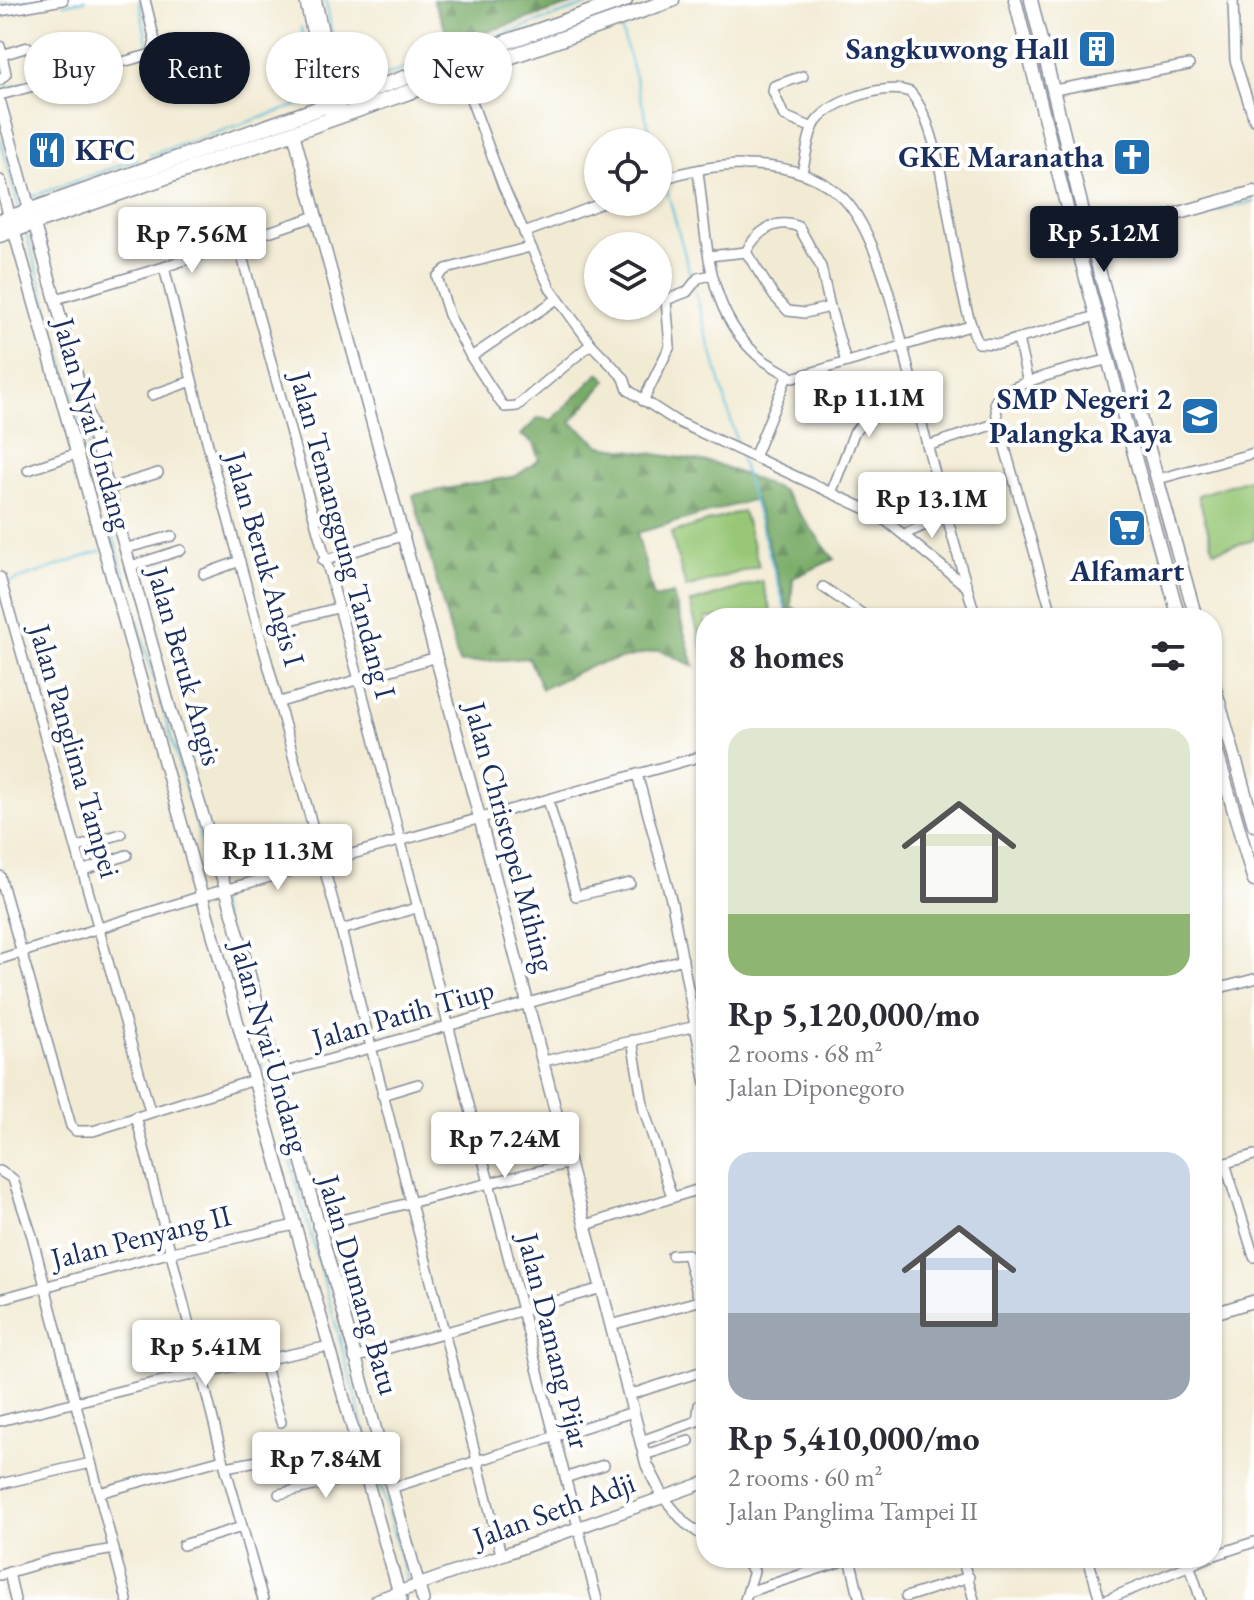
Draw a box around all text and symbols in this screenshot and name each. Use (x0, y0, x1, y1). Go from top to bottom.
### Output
building icon: Sangkuwong Hall (1076, 28, 1118, 70)
place label: Sangkuwong Hall (846, 29, 1069, 68)
chip: Buy (24, 32, 123, 104)
chip: Rent (139, 32, 250, 104)
chip: Filters (266, 32, 388, 104)
chip: New (404, 32, 512, 104)
map controls (584, 128, 672, 320)
button: locate (584, 128, 672, 216)
restaurant icon: KFC (26, 129, 68, 171)
place label: KFC (75, 130, 136, 169)
church icon: GKE Maranatha (1111, 136, 1153, 178)
place label: GKE Maranatha (898, 137, 1105, 176)
pin: Rp 5.12M (1021, 206, 1187, 274)
pin: Rp 7.56M (109, 207, 275, 275)
text: Rp 5.12M (1048, 215, 1160, 249)
text: Rp 7.56M (136, 216, 248, 250)
button: layers (584, 232, 672, 320)
street label: Jalan Nyai Undang (44, 310, 143, 535)
street label: Jalan Temanggung Tandang I (280, 364, 406, 703)
pin: Rp 11.1M (786, 371, 952, 439)
place label: SMP Negeri 2 Palangka Raya (989, 379, 1173, 452)
text: Rp 11.1M (813, 380, 925, 414)
school or university icon: SMP Negeri 2 Palangka Raya (1179, 395, 1221, 437)
street label: Jalan Beruk Angis I (215, 444, 315, 671)
pin: Rp 13.1M (849, 472, 1015, 540)
text: Rp 13.1M (876, 481, 988, 515)
supermarket icon: Alfamart (1106, 507, 1148, 549)
place label: Alfamart (1069, 551, 1185, 590)
street label: Jalan Beruk Angis (138, 559, 232, 770)
street label: Jalan Panglima Tampei (20, 617, 130, 882)
text: 8 homes (728, 634, 844, 678)
icon: filters (1146, 634, 1190, 678)
street label: Jalan Christopel Mihing (455, 695, 566, 977)
icon: home (887, 780, 1031, 924)
pin: Rp 11.3M (195, 824, 361, 892)
text: Rp 11.3M (222, 833, 334, 867)
street label: Jalan Nyai Undang (221, 933, 320, 1158)
street label: Jalan Patih Tiup (305, 969, 498, 1059)
text: Rp 5,120,000/mo (728, 992, 980, 1036)
text: 2 rooms · 68 m² (728, 1036, 883, 1070)
text: Jalan Diponegoro (728, 1070, 905, 1104)
pin: Rp 7.24M (422, 1112, 588, 1180)
text: Rp 7.24M (449, 1121, 561, 1155)
street label: Jalan Dumang Batu (309, 1168, 410, 1399)
street label: Jalan Penyang II (44, 1195, 235, 1278)
icon: home (887, 1204, 1031, 1348)
street label: Jalan Damang Pijar (508, 1226, 600, 1453)
pin: Rp 5.41M (123, 1320, 289, 1388)
text: Rp 5.41M (150, 1329, 262, 1363)
text: Rp 5,410,000/mo (728, 1416, 980, 1460)
pin: Rp 7.84M (243, 1432, 409, 1500)
text: Rp 7.84M (270, 1441, 382, 1475)
text: 2 rooms · 60 m² (728, 1460, 883, 1494)
street label: Jalan Seth Adji (465, 1462, 640, 1558)
text: Jalan Panglima Tampei II (728, 1494, 978, 1528)

